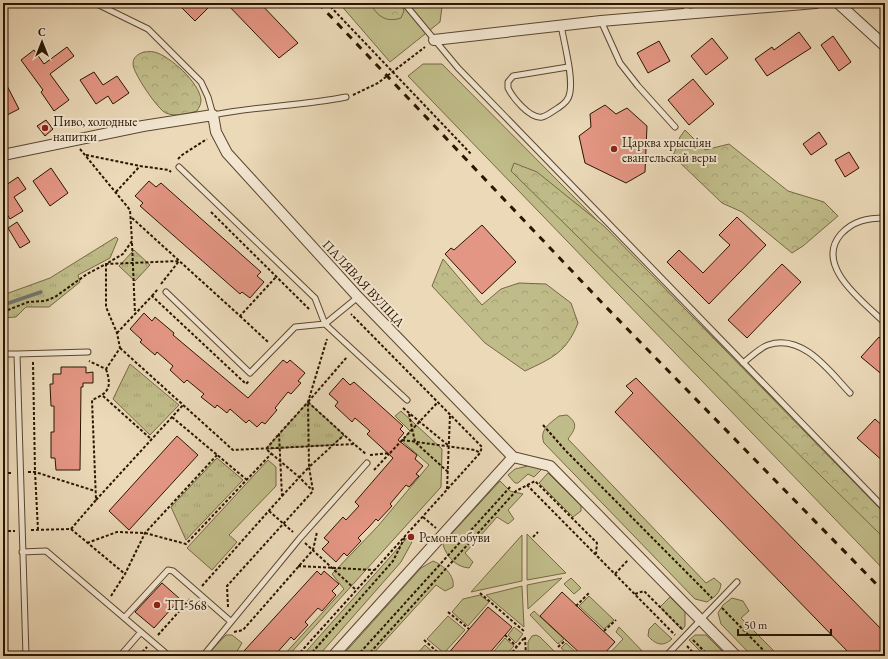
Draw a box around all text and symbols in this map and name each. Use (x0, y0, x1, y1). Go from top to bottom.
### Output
north arrow (22, 22, 62, 62)
text: С (38, 25, 46, 39)
place label: Пиво, холодные напитки (53, 113, 137, 145)
marker: Пиво, холодные напитки (40, 123, 50, 133)
place label: Царква хрысціян евангельскай веры (622, 134, 717, 166)
marker: Царква хрысціян евангельскай веры (609, 144, 619, 154)
street label: ПАЛЯВАЯ ВУЛІЦА (319, 236, 409, 331)
place label: Ремонт обуви (419, 529, 490, 546)
marker: Ремонт обуви (406, 532, 416, 542)
place label: ТП-568 (165, 597, 207, 614)
marker: ТП-568 (152, 600, 162, 610)
scale bar (738, 611, 831, 637)
text: 50 m (744, 617, 768, 633)

